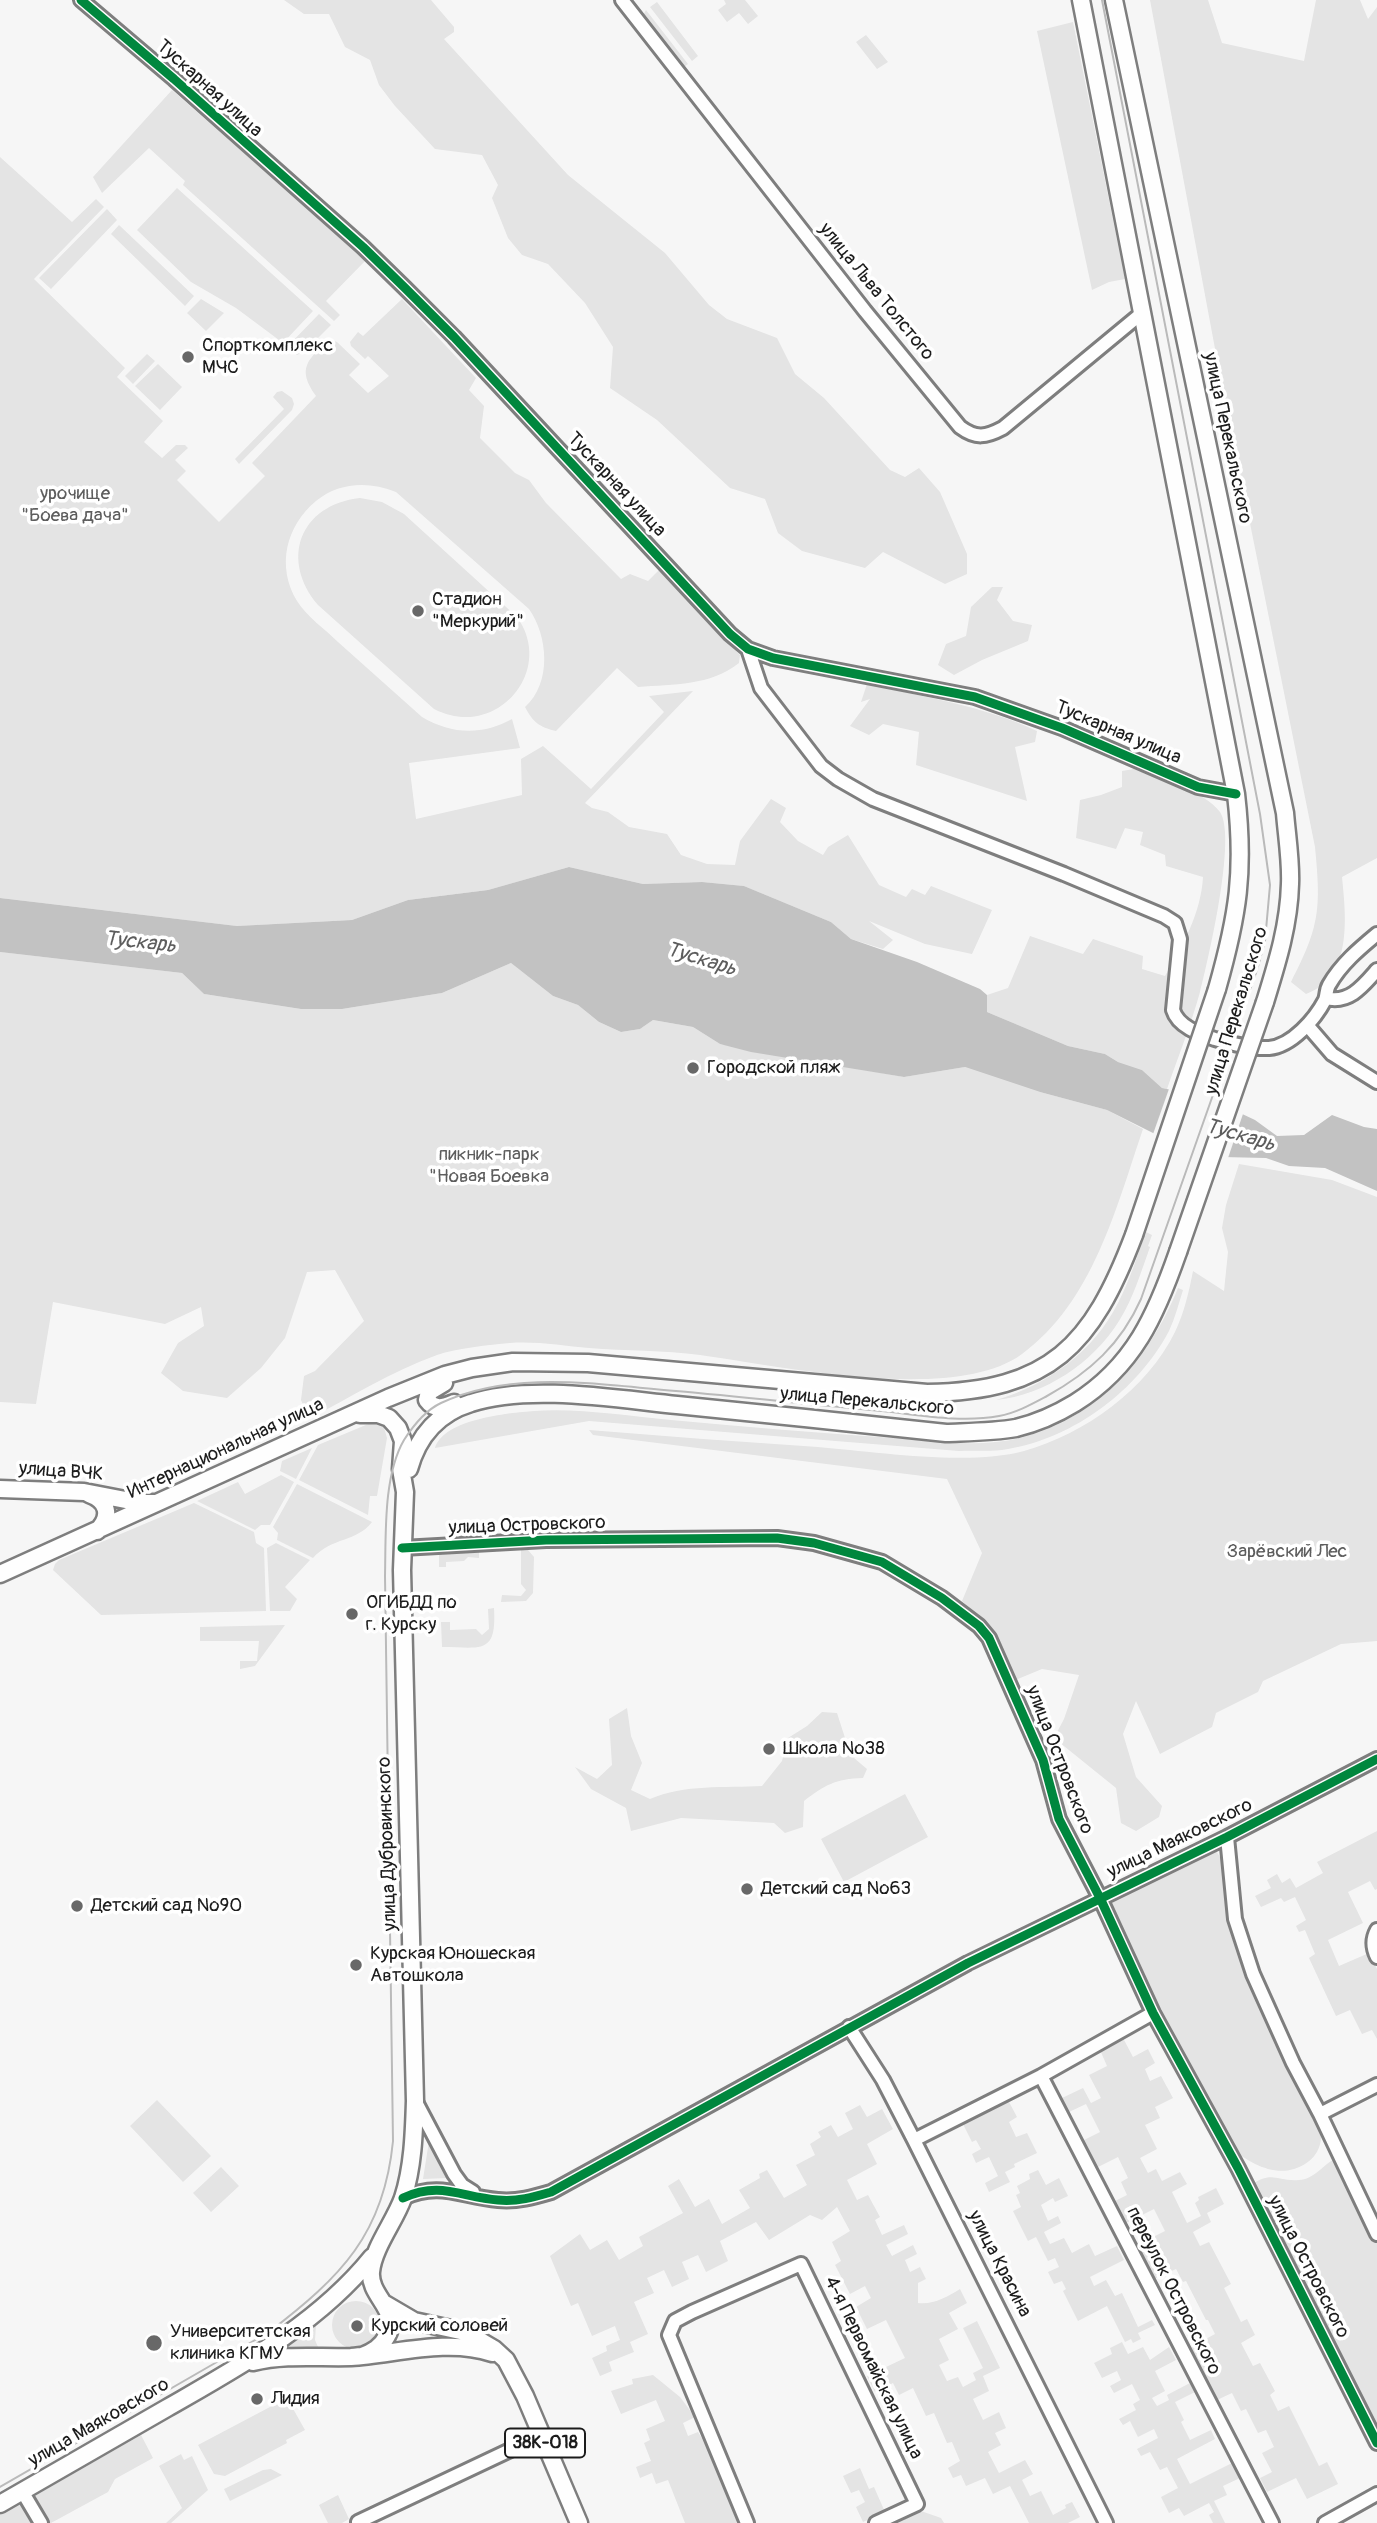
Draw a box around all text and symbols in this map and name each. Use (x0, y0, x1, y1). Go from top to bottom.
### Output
street label: Тускарная улица (151, 35, 267, 143)
street label: улица Льва Толстого (814, 219, 938, 365)
place label: Спорткомплекс МЧС (202, 335, 333, 379)
marker: Спорткомплекс МЧС (180, 349, 196, 365)
street label: улица Перекальского (1198, 350, 1256, 526)
street label: Тускарная улица (562, 428, 670, 542)
park label: урочище "Боева дача" (21, 483, 129, 527)
place label: Стадион "Меркурий" (432, 589, 524, 633)
marker: Стадион "Меркурий" (410, 603, 426, 619)
street label: Тускарная улица (1052, 696, 1184, 770)
street label: улица Перекальского (1201, 924, 1273, 1098)
water label: Тускарь (103, 927, 177, 959)
water label: Тускарь (663, 938, 739, 982)
place label: Городской пляж (707, 1057, 841, 1079)
marker: Городской пляж (685, 1060, 701, 1076)
water label: Тускарь (1202, 1114, 1278, 1158)
park label: пикник-парк "Новая Боевка (429, 1144, 549, 1188)
street label: улица Перекальского (779, 1383, 955, 1421)
street label: Интернациональная улица (125, 1394, 327, 1504)
street label: улица ВЧК (18, 1458, 104, 1486)
street label: улица Островского (448, 1512, 606, 1540)
park label: Зарёвский Лес (1227, 1541, 1347, 1563)
place label: ОГИБДД по г. Курску (366, 1592, 457, 1636)
marker: ОГИБДД по г. Курску (344, 1606, 360, 1622)
street label: улица Островского (1020, 1683, 1098, 1837)
place label: Школа №38 (783, 1738, 885, 1760)
marker: Школа №38 (761, 1741, 777, 1757)
street label: улица Дубровинского (374, 1756, 402, 1932)
street label: улица Маяковского (1104, 1794, 1256, 1884)
place label: Детский сад №63 (761, 1878, 911, 1900)
marker: Детский сад №63 (739, 1881, 755, 1897)
place label: Детский сад №90 (91, 1895, 242, 1917)
marker: Детский сад №90 (69, 1898, 85, 1914)
place label: Курская Юношеская Автошкола (370, 1943, 535, 1987)
marker: Курская Юношеская Автошкола (348, 1957, 364, 1973)
street label: улица Островского (1262, 2192, 1354, 2342)
street label: переулок Островского (1121, 2203, 1225, 2379)
street label: улица Красина (962, 2207, 1036, 2321)
street label: 4-я Первомайская улица (819, 2273, 927, 2463)
place label: Курский соловей (371, 2315, 508, 2337)
marker: Курский соловей (349, 2318, 365, 2334)
place label: Университетская клиника КГМУ (170, 2321, 311, 2365)
marker: Университетская клиника КГМУ (144, 2333, 164, 2353)
street label: улица Маяковского (25, 2373, 173, 2473)
place label: Лидия (271, 2388, 320, 2410)
marker: Лидия (249, 2391, 265, 2407)
road number: 38К-018 (505, 2428, 585, 2458)

